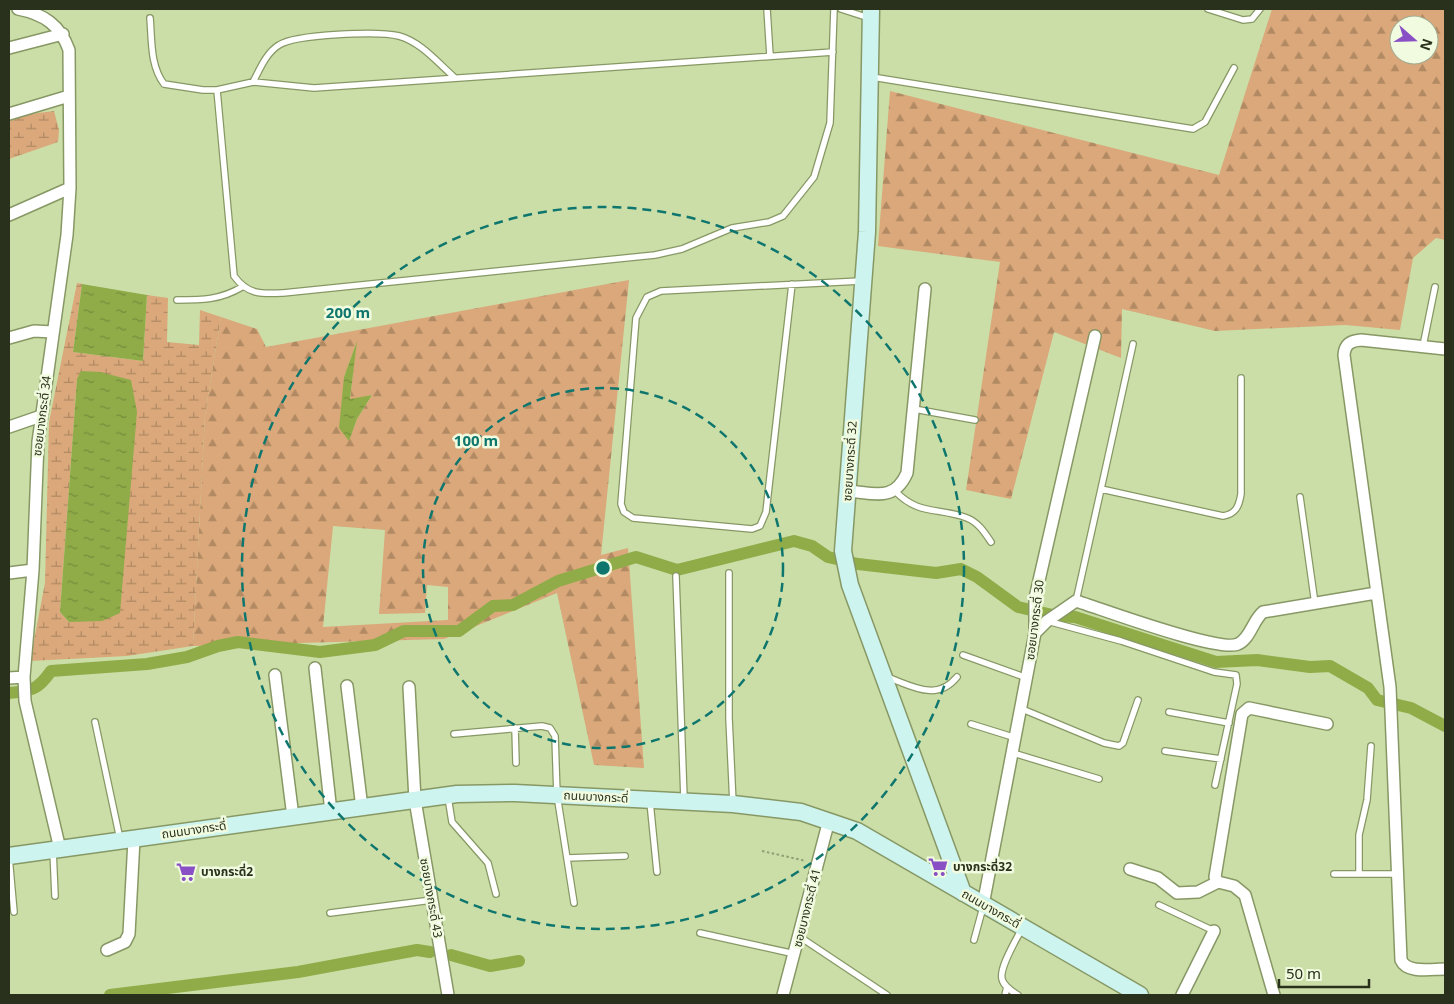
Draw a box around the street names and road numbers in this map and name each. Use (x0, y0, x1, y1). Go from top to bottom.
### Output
street label: ซอยบางกระดี่ 34 (28, 375, 55, 457)
street label: ซอยบางกระดี่ 32 (838, 420, 861, 502)
street label: ซอยบางกระดี่ 30 (1021, 579, 1048, 661)
street label: ถนนบางกระดี่ (563, 786, 629, 807)
street label: ถนนบางกระดี่ (161, 817, 227, 842)
street label: ซอยบางกระดี่ 43 (416, 857, 447, 939)
street label: ซอยบางกระดี่ 41 (789, 867, 825, 949)
street label: ถนนบางกระดี่ (959, 885, 1024, 932)

